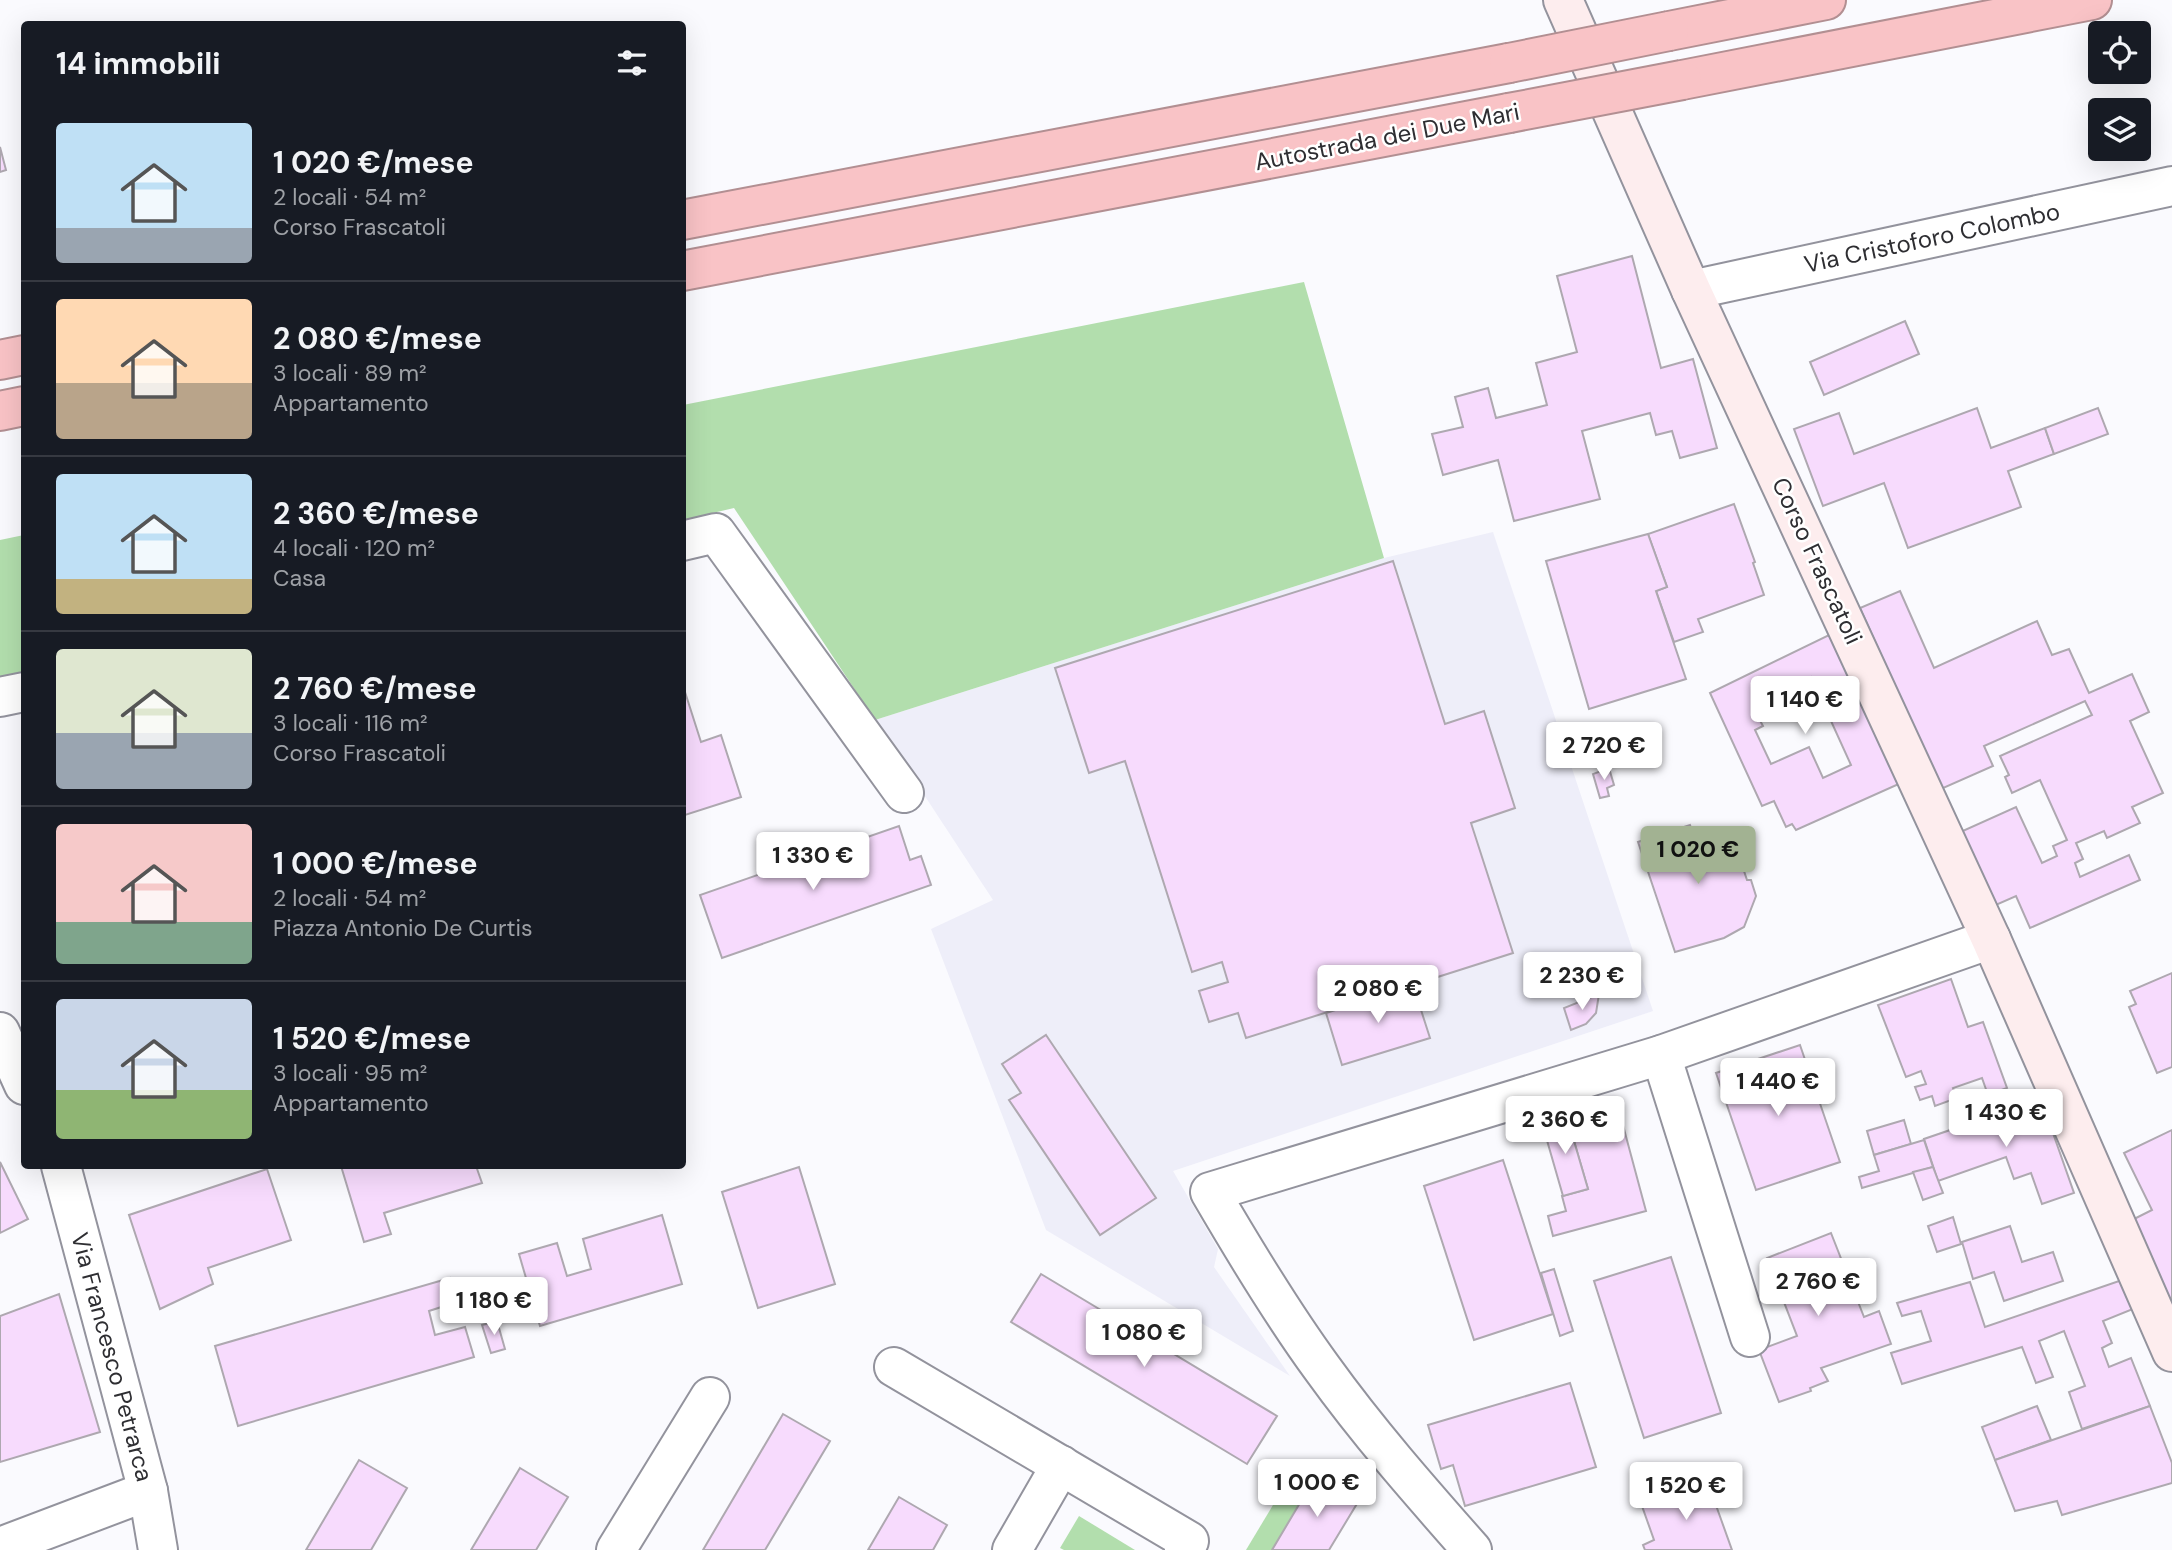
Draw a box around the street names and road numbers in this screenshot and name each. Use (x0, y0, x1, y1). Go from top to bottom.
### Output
street label: Autostrada dei Due Mari (1252, 96, 1522, 177)
street label: Via Cristoforo Colombo (1801, 195, 2063, 280)
street label: Corso Frascatoli (1765, 472, 1870, 649)
street label: Via Francesco Petrarca (64, 1229, 161, 1485)

